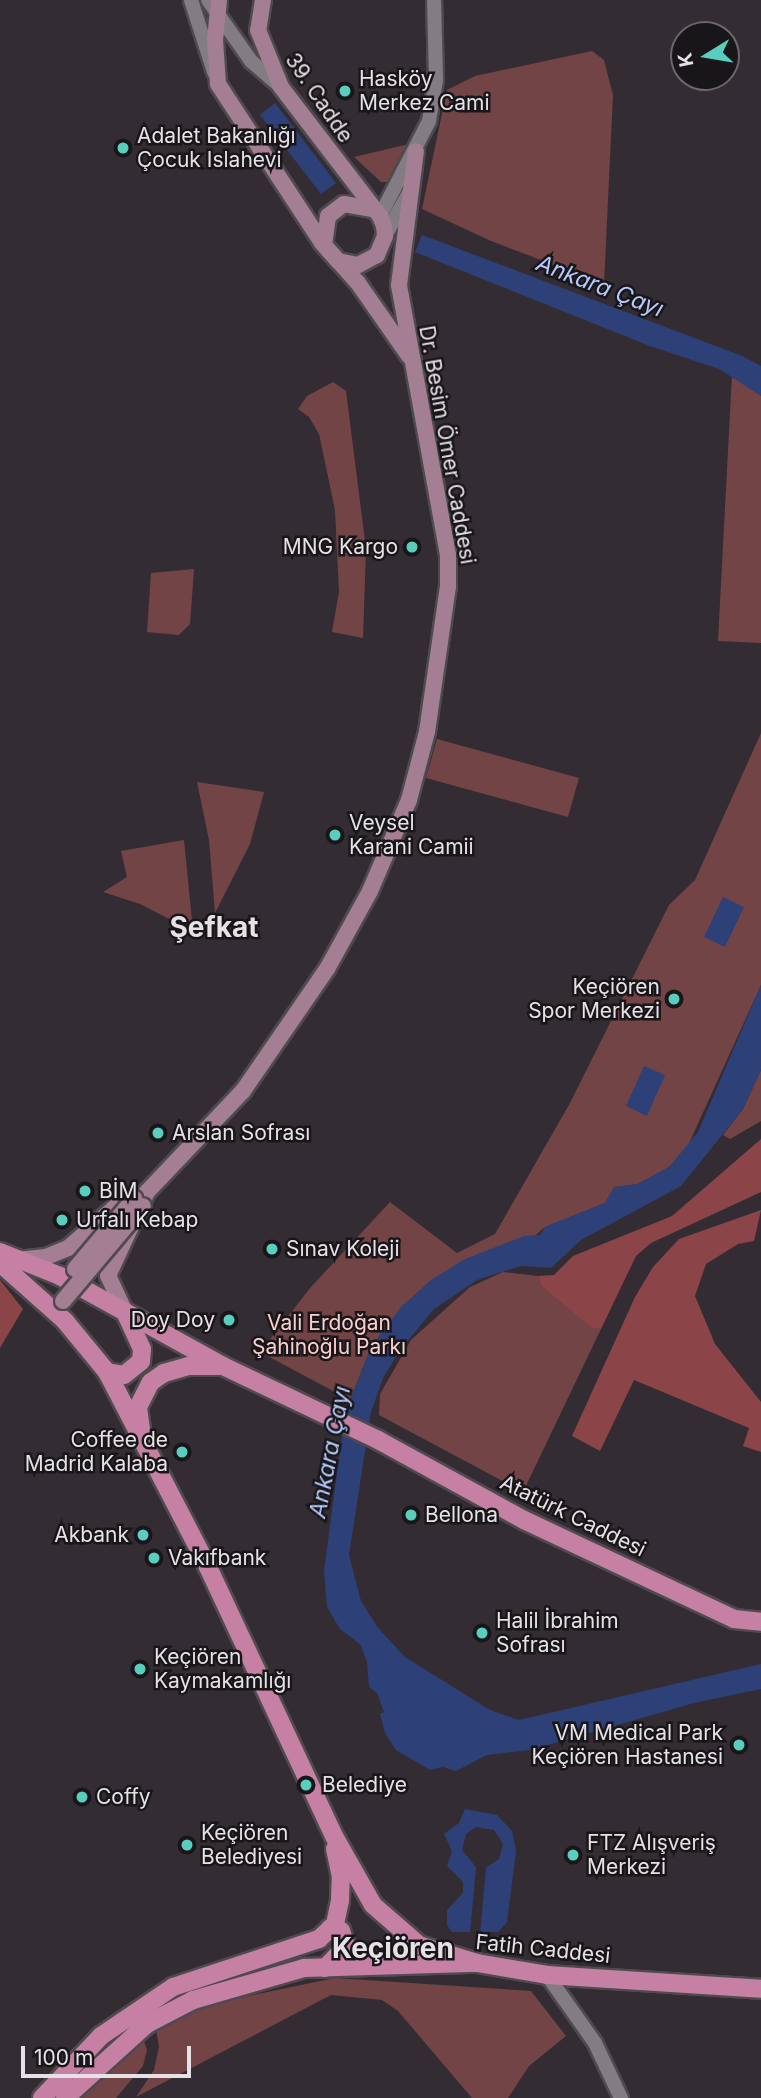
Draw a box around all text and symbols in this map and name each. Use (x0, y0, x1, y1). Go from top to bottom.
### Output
north arrow (670, 21, 740, 91)
street label: 39. Cadde (280, 48, 358, 148)
text: K (673, 51, 698, 69)
place label: Hasköy Merkez Cami (359, 66, 490, 116)
marker: Hasköy Merkez Cami (337, 83, 353, 99)
place label: Adalet Bakanlığı Çocuk Islahevi (137, 123, 296, 173)
marker: Adalet Bakanlığı Çocuk Islahevi (115, 140, 131, 156)
water label: Ankara Çayı (533, 249, 667, 323)
street label: Dr. Besim Ömer Caddesi (414, 324, 480, 566)
place label: MNG Kargo (283, 534, 398, 560)
marker: MNG Kargo (404, 539, 420, 555)
place label: Veysel Karani Camii (349, 810, 474, 860)
marker: Veysel Karani Camii (327, 827, 343, 843)
district label: Şefkat (170, 910, 258, 944)
place label: Keçiören Spor Merkezi (528, 974, 660, 1024)
marker: Keçiören Spor Merkezi (666, 991, 682, 1007)
place label: Arslan Sofrası (172, 1120, 310, 1146)
marker: Arslan Sofrası (150, 1125, 166, 1141)
place label: BİM (99, 1178, 137, 1204)
marker: BİM (77, 1183, 93, 1199)
place label: Urfalı Kebap (76, 1207, 198, 1233)
marker: Urfalı Kebap (54, 1212, 70, 1228)
place label: Sınav Koleji (286, 1236, 400, 1262)
marker: Sınav Koleji (264, 1241, 280, 1257)
place label: Doy Doy (131, 1307, 215, 1333)
park label: Vali Erdoğan Şahinoğlu Parkı (252, 1310, 406, 1360)
marker: Doy Doy (221, 1312, 237, 1328)
water label: Ankara Çayı (304, 1384, 356, 1520)
place label: Coffee de Madrid Kalaba (25, 1427, 168, 1477)
marker: Coffee de Madrid Kalaba (174, 1444, 190, 1460)
street label: Atatürk Caddesi (496, 1470, 650, 1562)
place label: Bellona (425, 1502, 498, 1528)
marker: Bellona (403, 1507, 419, 1523)
place label: Akbank (54, 1522, 129, 1548)
marker: Akbank (135, 1527, 151, 1543)
place label: Vakıfbank (168, 1545, 266, 1571)
marker: Vakıfbank (146, 1550, 162, 1566)
place label: Halil İbrahim Sofrası (496, 1608, 619, 1658)
marker: Halil İbrahim Sofrası (474, 1625, 490, 1641)
place label: Keçiören Kaymakamlığı (154, 1644, 291, 1694)
marker: Keçiören Kaymakamlığı (132, 1661, 148, 1677)
place label: VM Medical Park Keçiören Hastanesi (532, 1720, 723, 1770)
marker: VM Medical Park Keçiören Hastanesi (729, 1735, 749, 1755)
place label: Belediye (322, 1772, 407, 1798)
marker: Belediye (296, 1775, 316, 1795)
place label: Coffy (96, 1784, 150, 1810)
marker: Coffy (74, 1789, 90, 1805)
place label: Keçiören Belediyesi (201, 1820, 302, 1870)
place label: FTZ Alışveriş Merkezi (587, 1830, 716, 1880)
marker: Keçiören Belediyesi (179, 1837, 195, 1853)
marker: FTZ Alışveriş Merkezi (565, 1847, 581, 1863)
street label: Fatih Caddesi (474, 1929, 612, 1969)
district label: Keçiören (332, 1931, 454, 1965)
scale bar (24, 2032, 194, 2076)
text: 100 m (34, 2045, 93, 2070)

